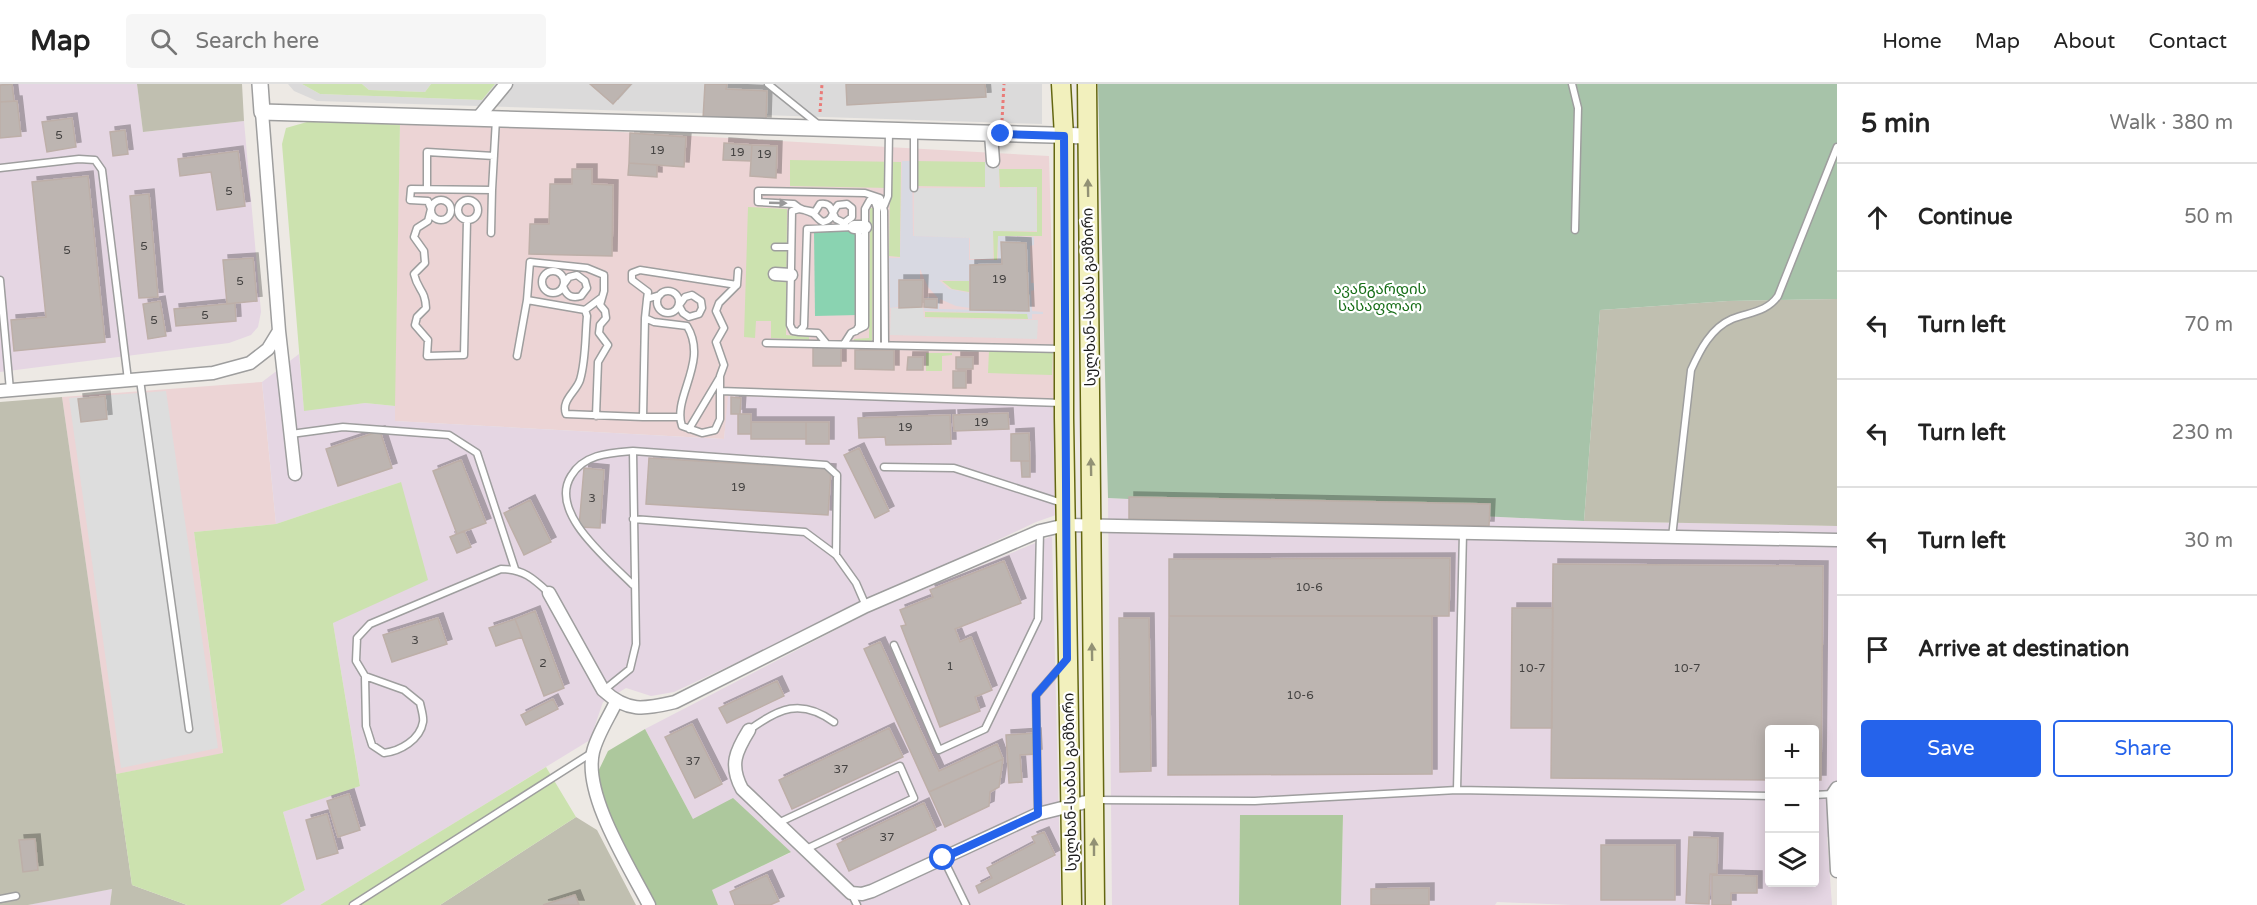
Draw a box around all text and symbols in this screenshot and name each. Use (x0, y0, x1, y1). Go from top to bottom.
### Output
search box (126, 14, 546, 68)
text: Map (30, 24, 90, 58)
icon: search (147, 25, 180, 58)
text: Search here (195, 28, 319, 54)
text: Home (1882, 29, 1942, 54)
text: Map (1975, 29, 2020, 54)
text: About (2053, 29, 2115, 54)
text: Contact (2148, 29, 2227, 54)
text: 5 min (1861, 108, 1930, 139)
text: Walk · 380 m (2110, 111, 2233, 135)
route end (987, 120, 1013, 146)
house number: 5 (55, 128, 63, 142)
house number: 19 (649, 143, 665, 157)
house number: 19 (729, 145, 745, 159)
house number: 19 (756, 147, 772, 161)
one-way arrow (1083, 179, 1092, 198)
house number: 5 (225, 184, 233, 198)
one-way arrow (768, 198, 787, 208)
icon: ahead (1861, 201, 1894, 234)
text: Continue (1918, 204, 2013, 230)
text: 50 m (2184, 205, 2233, 229)
street label: სულხან-საბას გამზირი (1078, 207, 1100, 387)
house number: 5 (140, 239, 148, 253)
house number: 5 (63, 243, 71, 257)
house number: 19 (991, 272, 1007, 286)
house number: 5 (236, 274, 244, 288)
park label: ავანგარდის სასაფლაო (1333, 280, 1427, 315)
house number: 5 (201, 308, 209, 322)
icon: left (1861, 309, 1894, 342)
text: Turn left (1918, 312, 2006, 338)
house number: 5 (150, 313, 158, 327)
text: 70 m (2184, 313, 2233, 337)
house number: 19 (973, 415, 989, 429)
icon: left (1861, 417, 1894, 450)
house number: 19 (897, 420, 913, 434)
text: Turn left (1918, 420, 2006, 446)
text: 230 m (2172, 421, 2233, 445)
one-way arrow (1086, 458, 1095, 477)
house number: 19 (730, 480, 746, 494)
house number: 3 (588, 491, 596, 505)
icon: left (1861, 525, 1894, 558)
text: Turn left (1918, 528, 2006, 554)
text: 30 m (2184, 529, 2233, 553)
house number: 10-6 (1295, 580, 1323, 594)
house number: 3 (411, 633, 419, 647)
icon: arrive (1861, 633, 1894, 666)
text: Arrive at destination (1918, 636, 2129, 662)
one-way arrow (1088, 642, 1097, 661)
house number: 2 (539, 656, 547, 670)
house number: 1 (946, 659, 954, 673)
house number: 10-7 (1518, 661, 1546, 675)
house number: 10-7 (1673, 661, 1701, 675)
house number: 10-6 (1286, 688, 1314, 702)
street label: სულხან-საბას გამზირი (1059, 692, 1081, 872)
button: Save (1861, 720, 2041, 777)
button: Share (2053, 720, 2233, 777)
map controls (1765, 725, 1819, 887)
button: + (1765, 725, 1819, 779)
house number: 37 (685, 754, 701, 768)
house number: 37 (833, 762, 849, 776)
button: − (1765, 779, 1819, 833)
house number: 37 (879, 830, 895, 844)
button: layers (1765, 833, 1819, 887)
one-way arrow (1090, 837, 1099, 856)
route start (929, 844, 955, 870)

